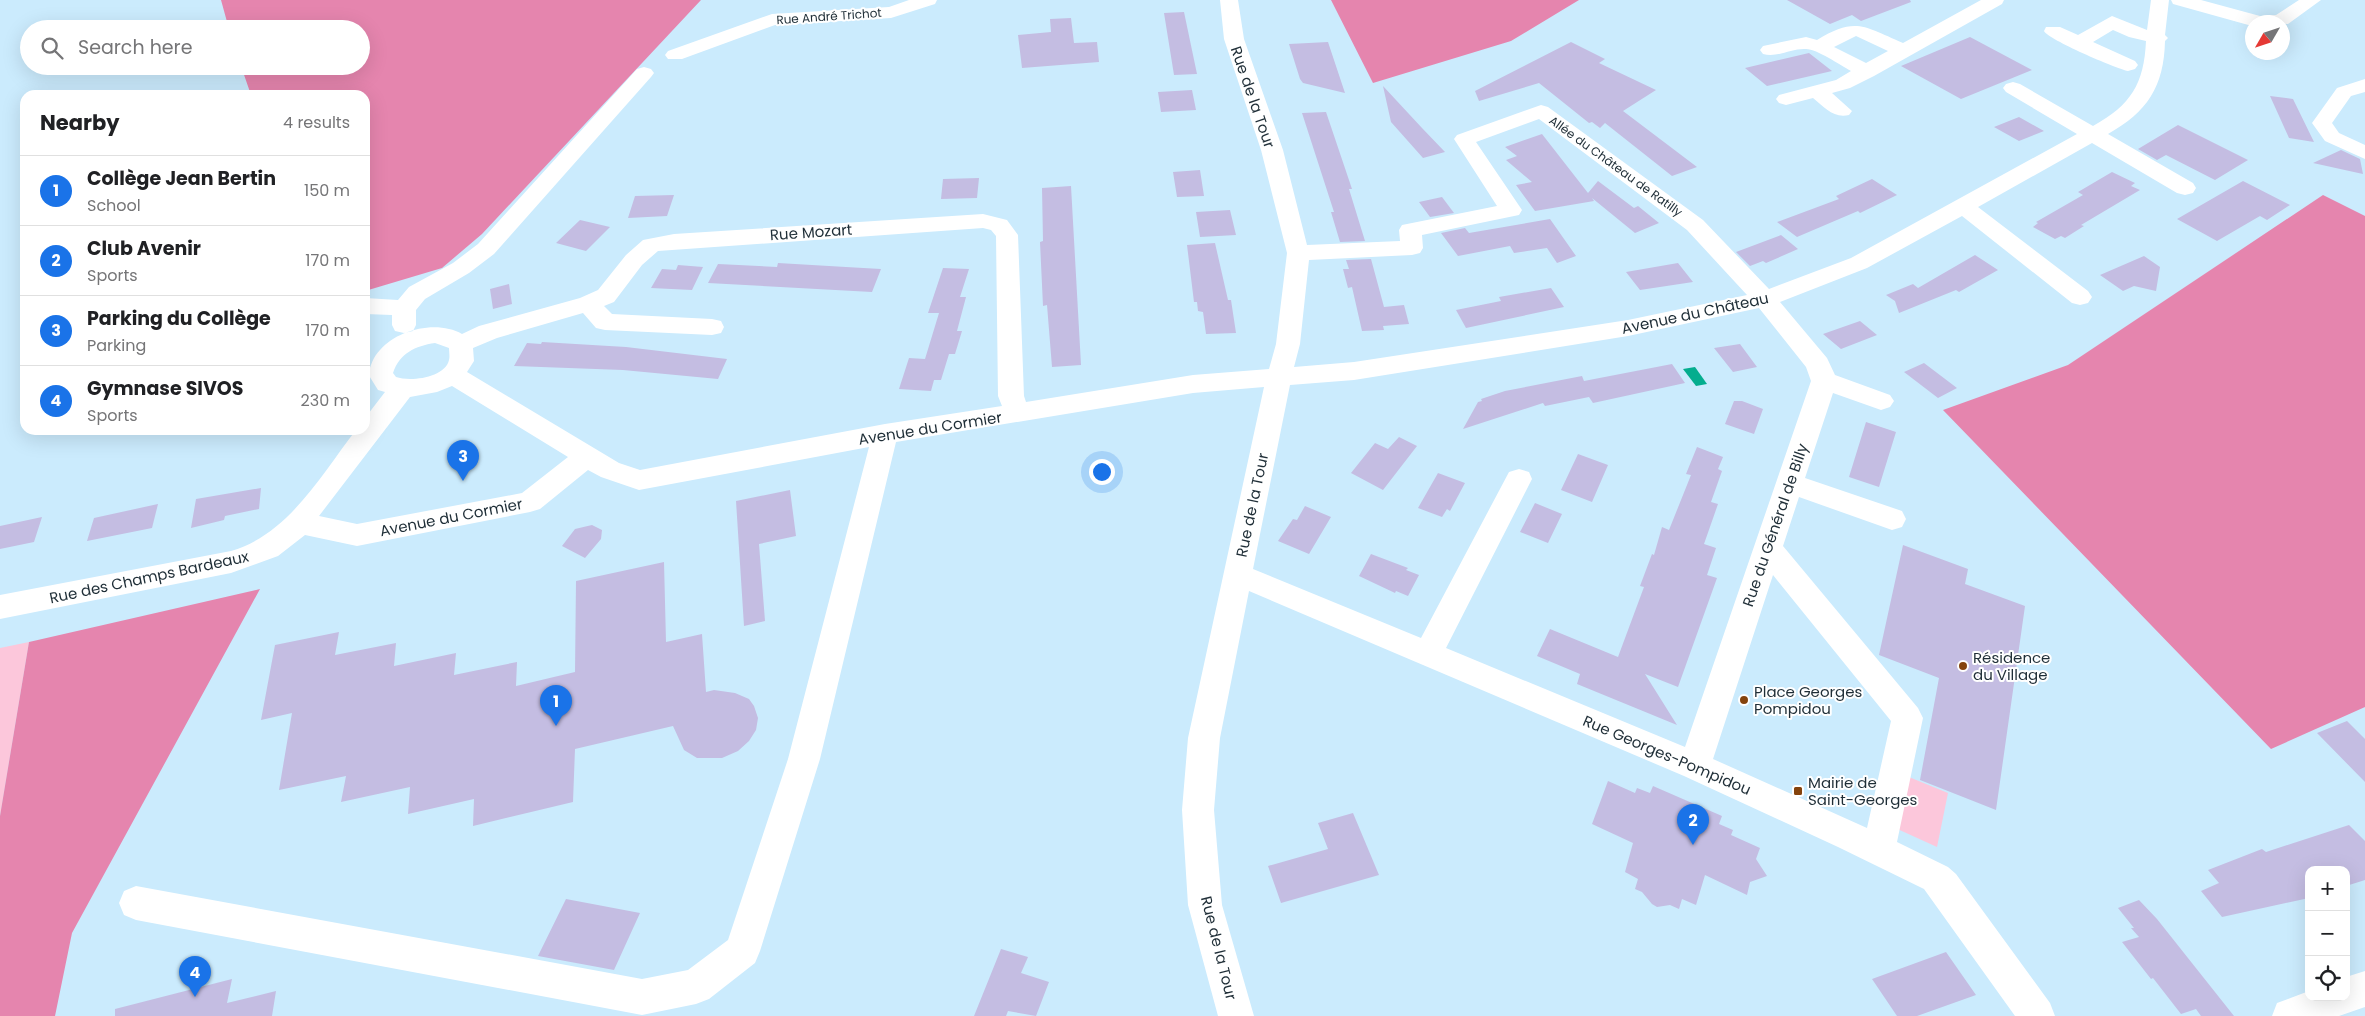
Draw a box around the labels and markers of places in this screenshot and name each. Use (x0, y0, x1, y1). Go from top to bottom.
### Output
pin: 3 (447, 440, 479, 481)
place label: Résidence du Village (1973, 647, 2050, 685)
marker: Résidence du Village (1957, 660, 1969, 672)
place label: Place Georges Pompidou (1754, 681, 1863, 719)
pin: 1 (540, 685, 572, 726)
marker: Place Georges Pompidou (1738, 694, 1750, 706)
place label: Mairie de Saint-Georges (1808, 772, 1918, 810)
marker: Mairie de Saint-Georges (1792, 785, 1804, 797)
pin: 2 (1677, 804, 1709, 845)
pin: 4 (179, 956, 211, 997)

